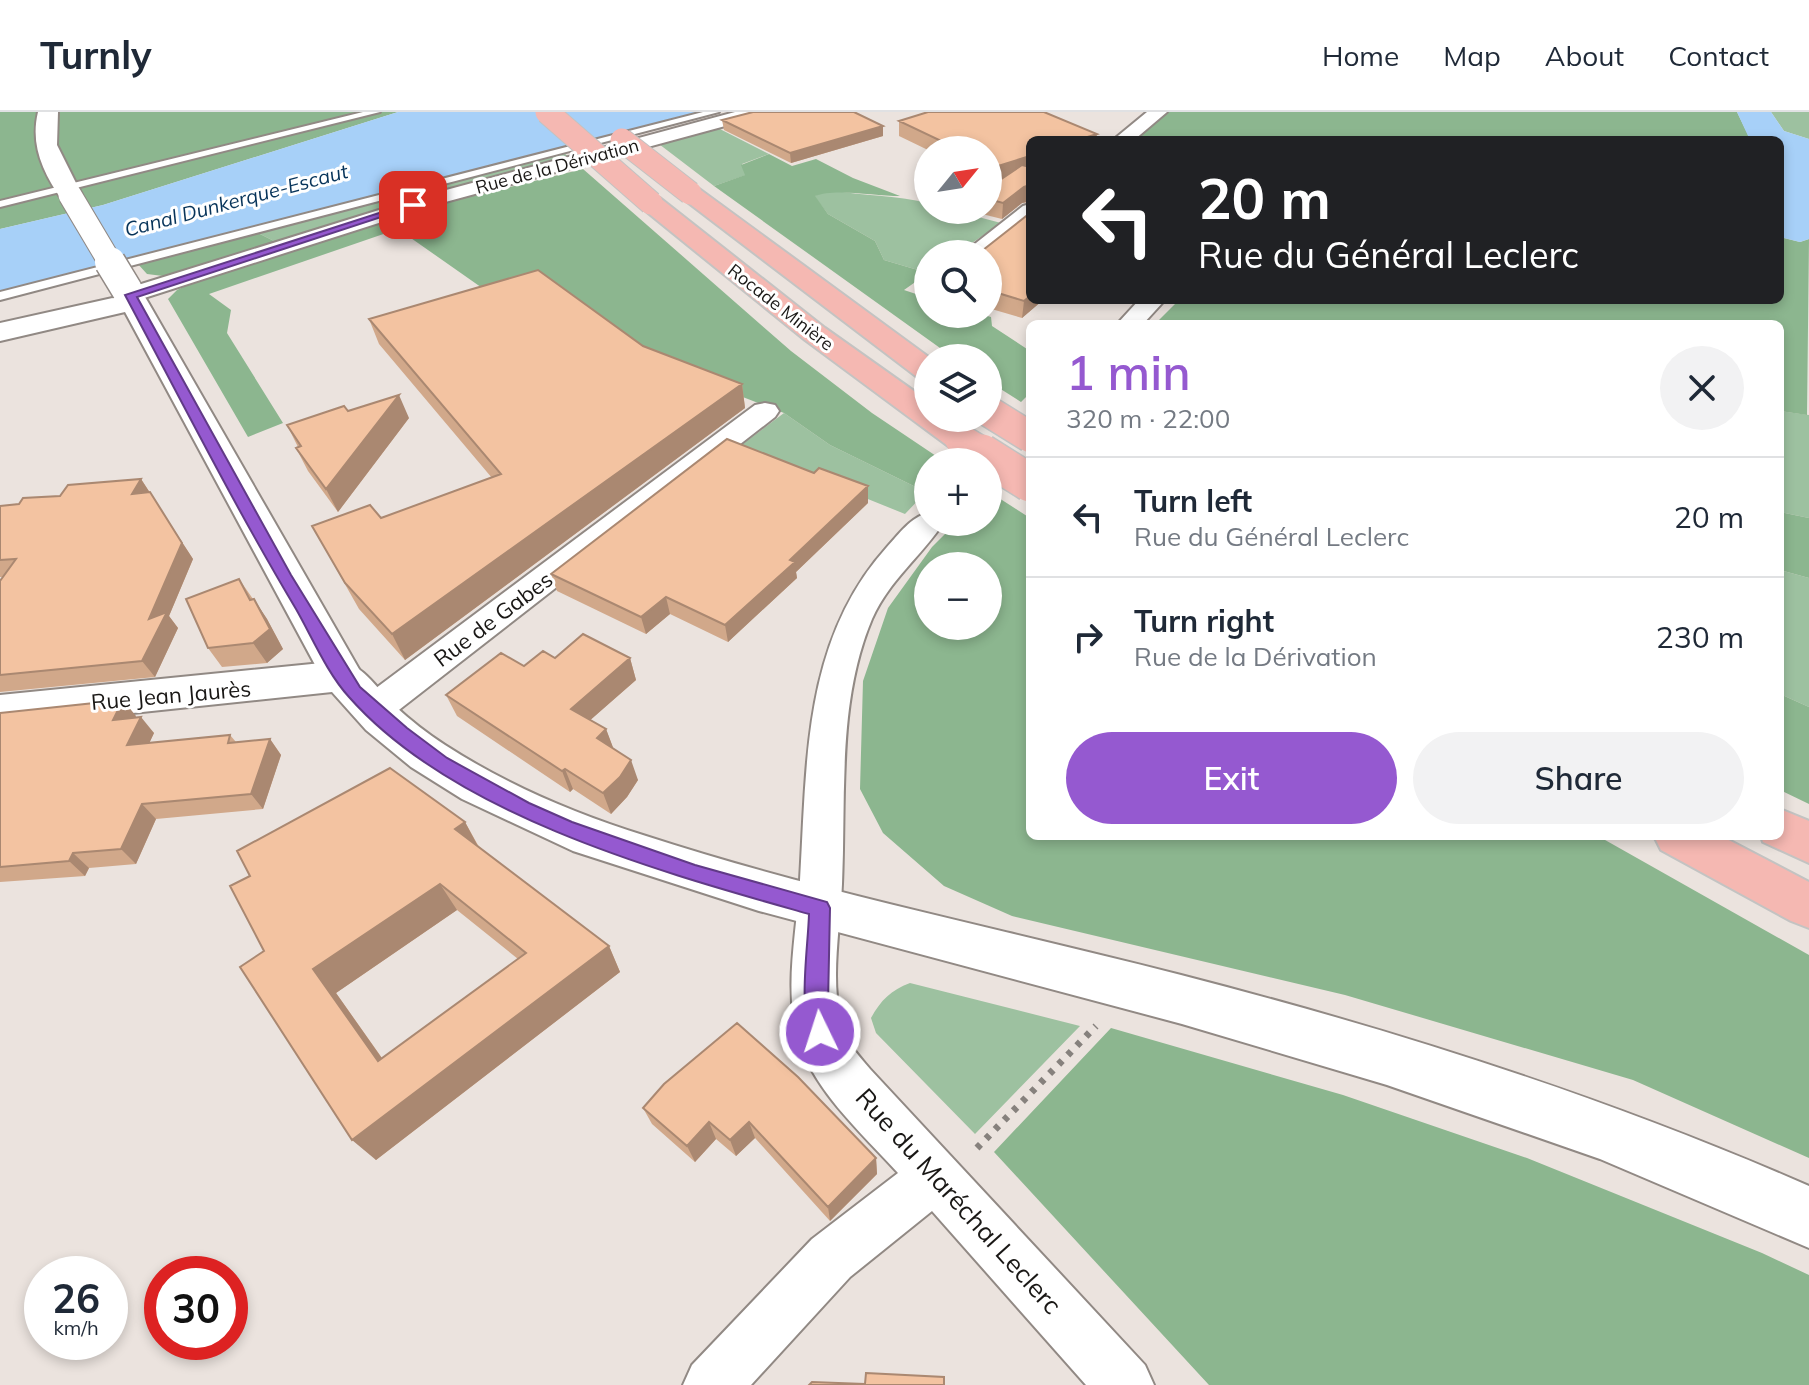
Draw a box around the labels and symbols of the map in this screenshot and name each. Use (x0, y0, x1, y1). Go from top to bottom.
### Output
street label: Rue de la Dérivation (473, 133, 641, 199)
north arrow (914, 136, 1002, 224)
water label: Canal Dunkerque-Escaut (121, 158, 351, 242)
pin (379, 171, 447, 239)
street label: Rocade Minière (723, 259, 839, 355)
street label: Rue de Gabes (428, 565, 558, 673)
street label: Rue Jean Jaurès (90, 674, 252, 716)
position arrow (778, 990, 862, 1074)
street label: Rue du Maréchal Leclerc (849, 1081, 1069, 1321)
speed limit sign: 30 (144, 1256, 248, 1360)

